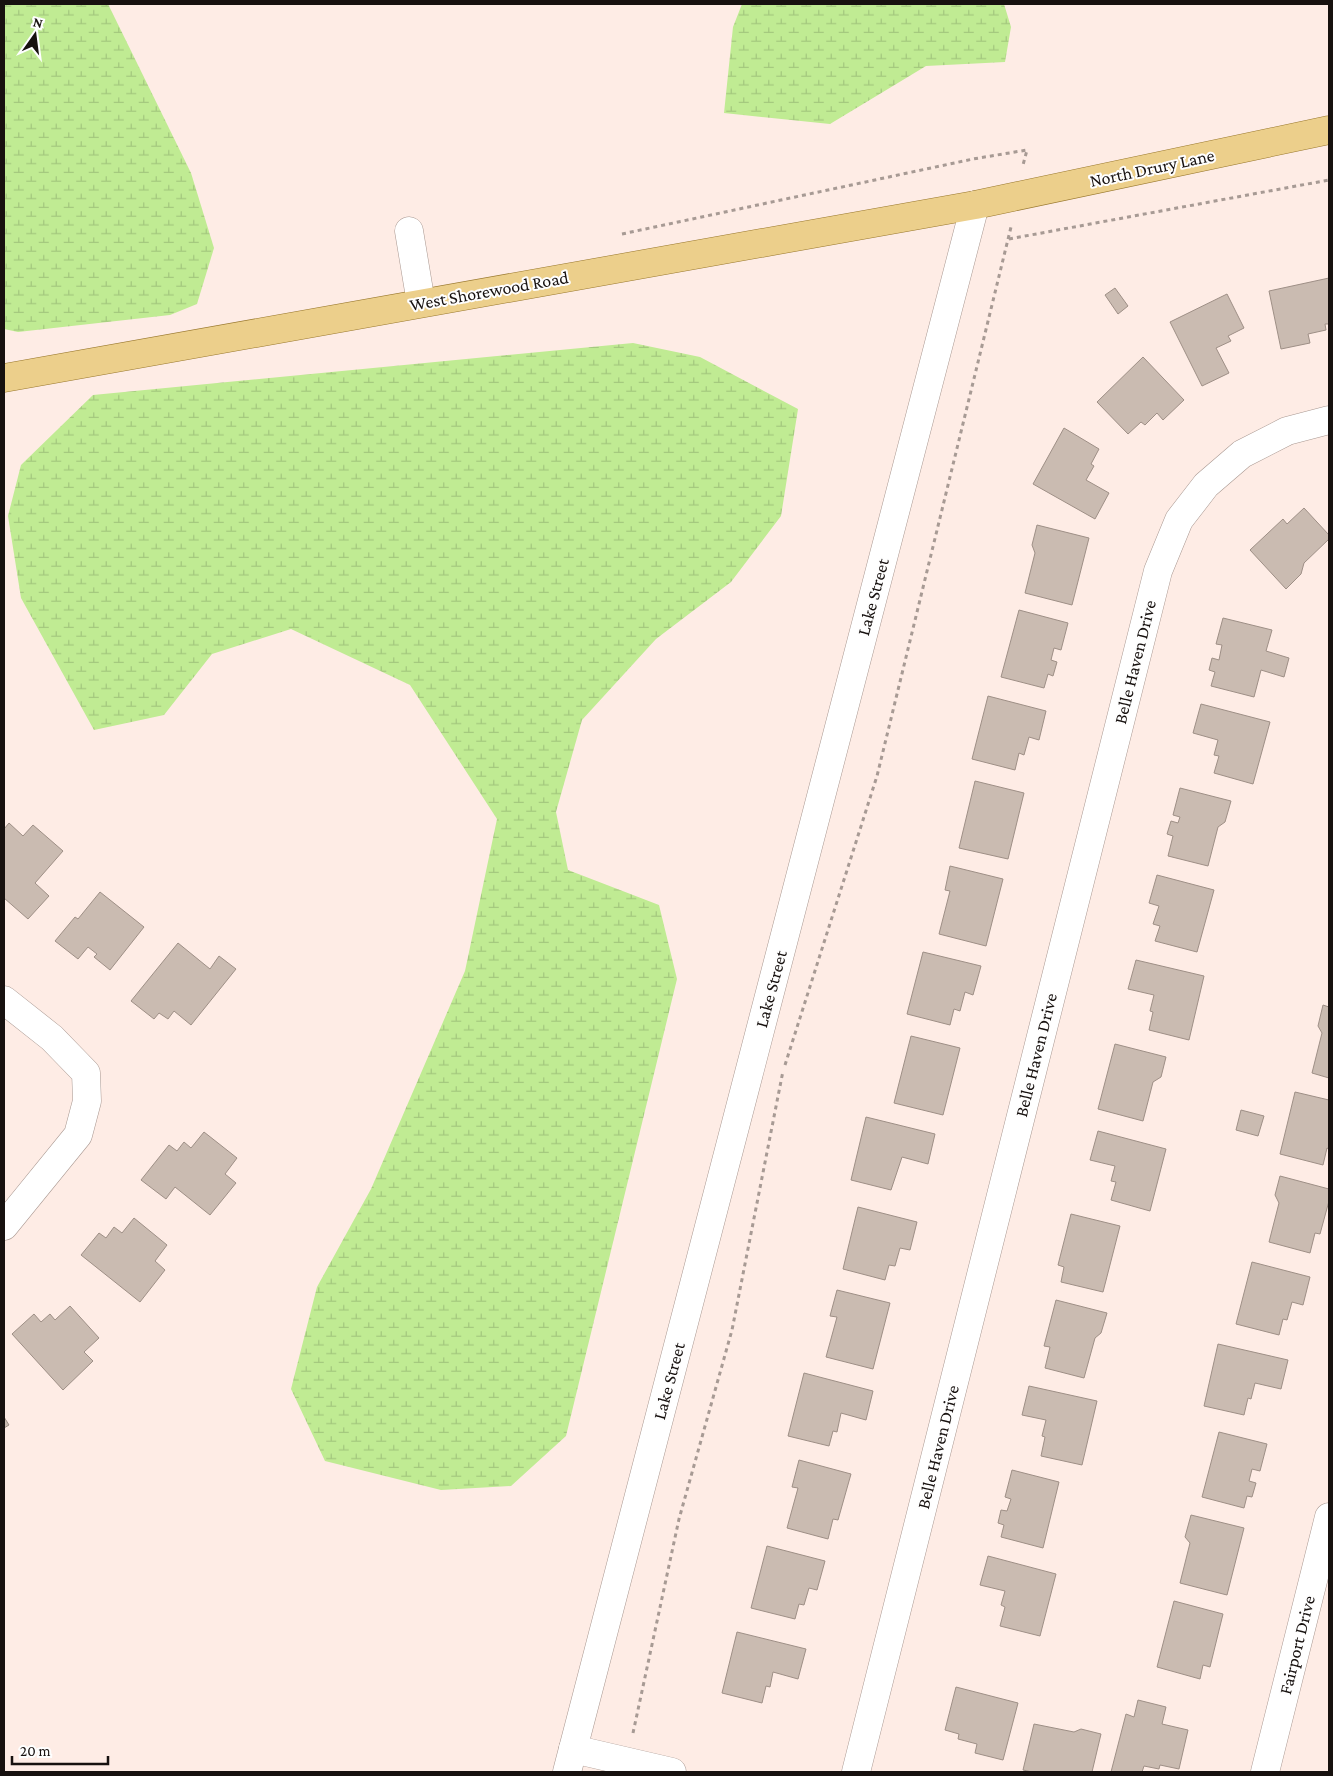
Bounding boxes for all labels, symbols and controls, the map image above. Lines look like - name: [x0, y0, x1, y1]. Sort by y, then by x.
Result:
- north arrow: [10, 10, 60, 60]
- text: N: [32, 13, 45, 31]
- street label: North Drury Lane: [1088, 145, 1216, 191]
- street label: West Shorewood Road: [408, 267, 571, 315]
- street label: Lake Street: [853, 555, 893, 638]
- street label: Belle Haven Drive: [1110, 598, 1160, 726]
- street label: Lake Street: [751, 947, 791, 1030]
- street label: Belle Haven Drive: [1011, 991, 1061, 1119]
- street label: Lake Street: [649, 1339, 689, 1422]
- street label: Belle Haven Drive: [913, 1383, 963, 1511]
- street label: Fairport Drive: [1275, 1593, 1319, 1697]
- scale bar: [12, 1734, 109, 1766]
- text: 20 m: [20, 1743, 51, 1759]

